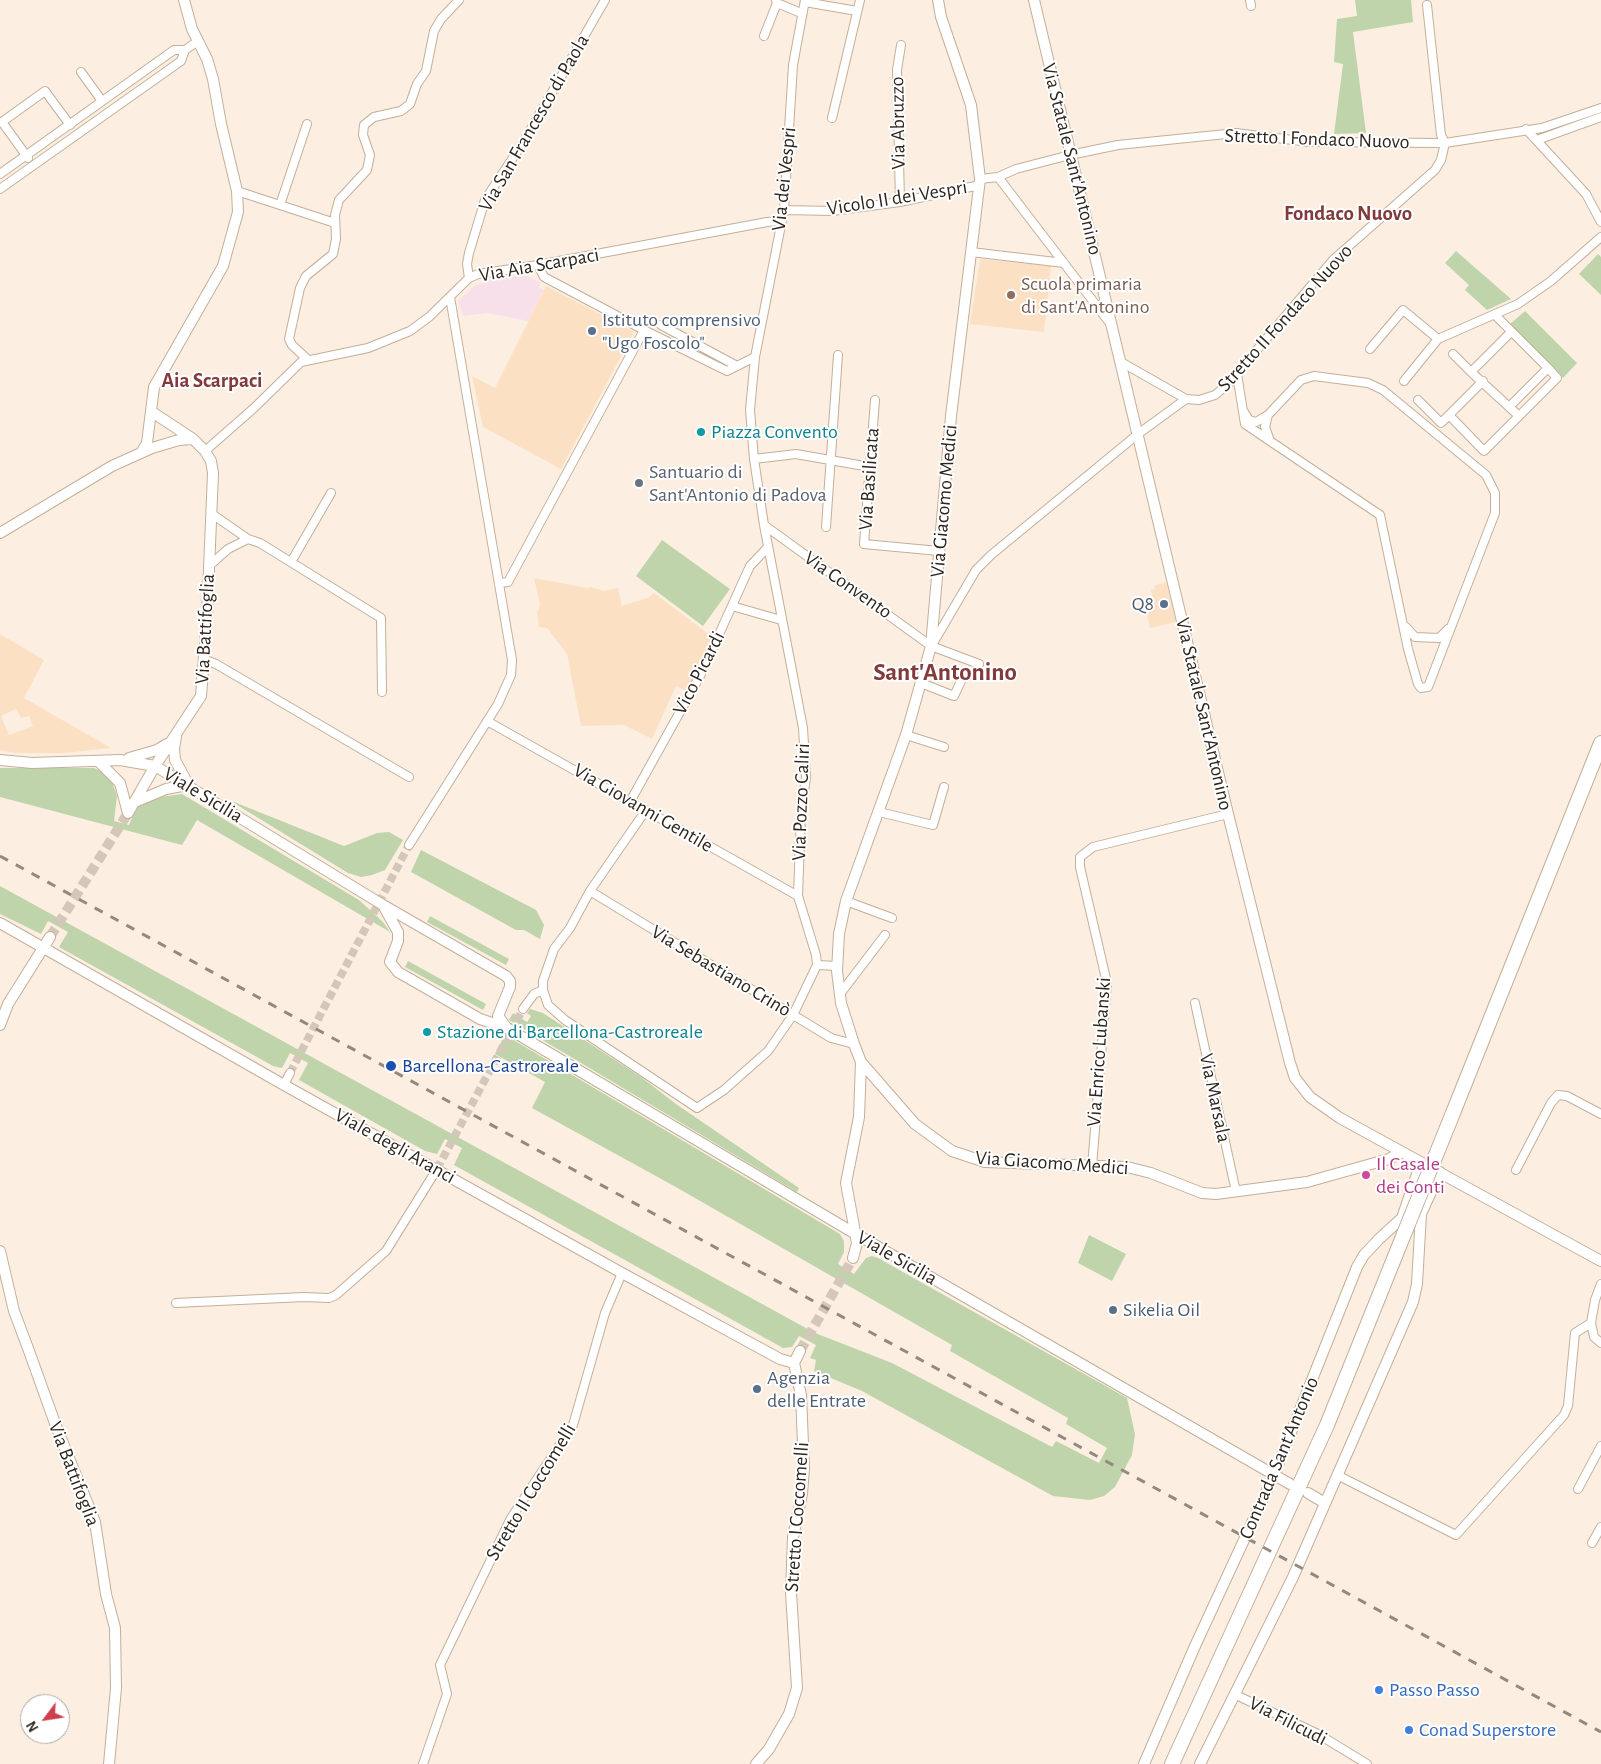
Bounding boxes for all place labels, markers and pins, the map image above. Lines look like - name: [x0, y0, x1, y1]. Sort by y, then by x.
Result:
- place label: Scuola primaria di Sant'Antonino: [1021, 272, 1149, 319]
- marker: Scuola primaria di Sant'Antonino: [1005, 289, 1017, 301]
- place label: Istituto comprensivo "Ugo Foscolo": [602, 308, 761, 355]
- marker: Istituto comprensivo "Ugo Foscolo": [586, 325, 598, 337]
- place label: Piazza Convento: [711, 420, 838, 444]
- marker: Piazza Convento: [695, 426, 707, 438]
- place label: Santuario di Sant'Antonio di Padova: [649, 460, 827, 507]
- marker: Santuario di Sant'Antonio di Padova: [633, 477, 645, 489]
- place label: Q8: [1132, 592, 1154, 616]
- marker: Q8: [1158, 598, 1170, 610]
- place label: Stazione di Barcellona-Castroreale: [437, 1020, 703, 1044]
- marker: Stazione di Barcellona-Castroreale: [421, 1026, 433, 1038]
- place label: Barcellona-Castroreale: [402, 1054, 579, 1078]
- marker: Barcellona-Castroreale: [384, 1059, 398, 1073]
- place label: Il Casale dei Conti: [1376, 1152, 1445, 1199]
- marker: Il Casale dei Conti: [1360, 1169, 1372, 1181]
- place label: Sikelia Oil: [1123, 1298, 1200, 1322]
- marker: Sikelia Oil: [1107, 1304, 1119, 1316]
- place label: Agenzia delle Entrate: [767, 1366, 866, 1413]
- marker: Agenzia delle Entrate: [751, 1383, 763, 1395]
- place label: Passo Passo: [1389, 1678, 1480, 1702]
- marker: Passo Passo: [1373, 1684, 1385, 1696]
- place label: Conad Superstore: [1419, 1718, 1556, 1742]
- marker: Conad Superstore: [1403, 1724, 1415, 1736]

